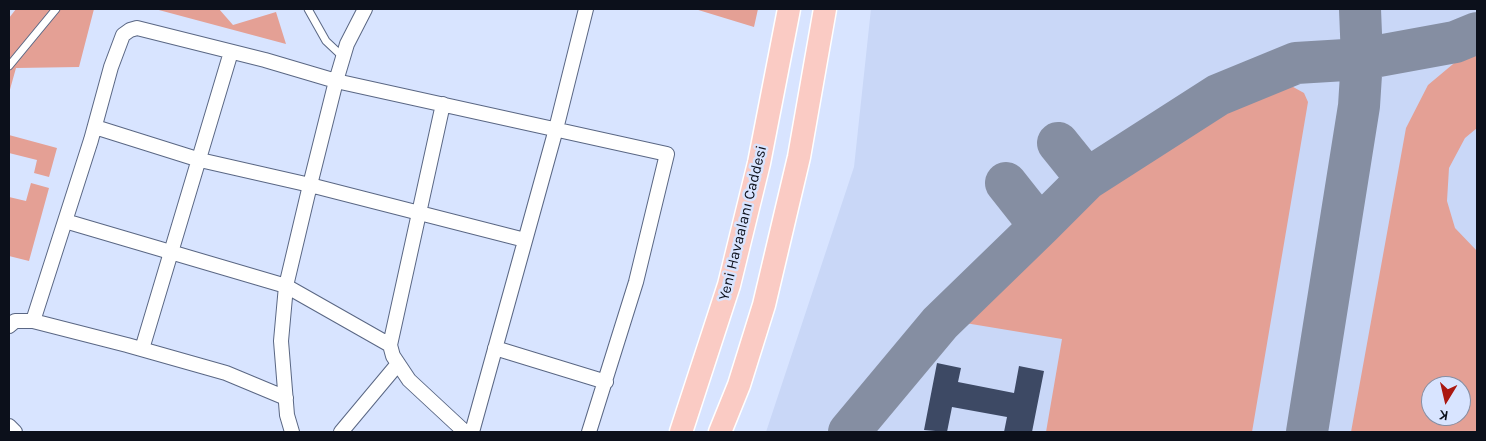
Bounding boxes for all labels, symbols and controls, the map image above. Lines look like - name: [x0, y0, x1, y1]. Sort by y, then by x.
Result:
- street label: Yeni Havaalanı Caddesi: [715, 144, 771, 302]
- north arrow: [1421, 376, 1471, 426]
- text: K: [1438, 406, 1450, 424]

